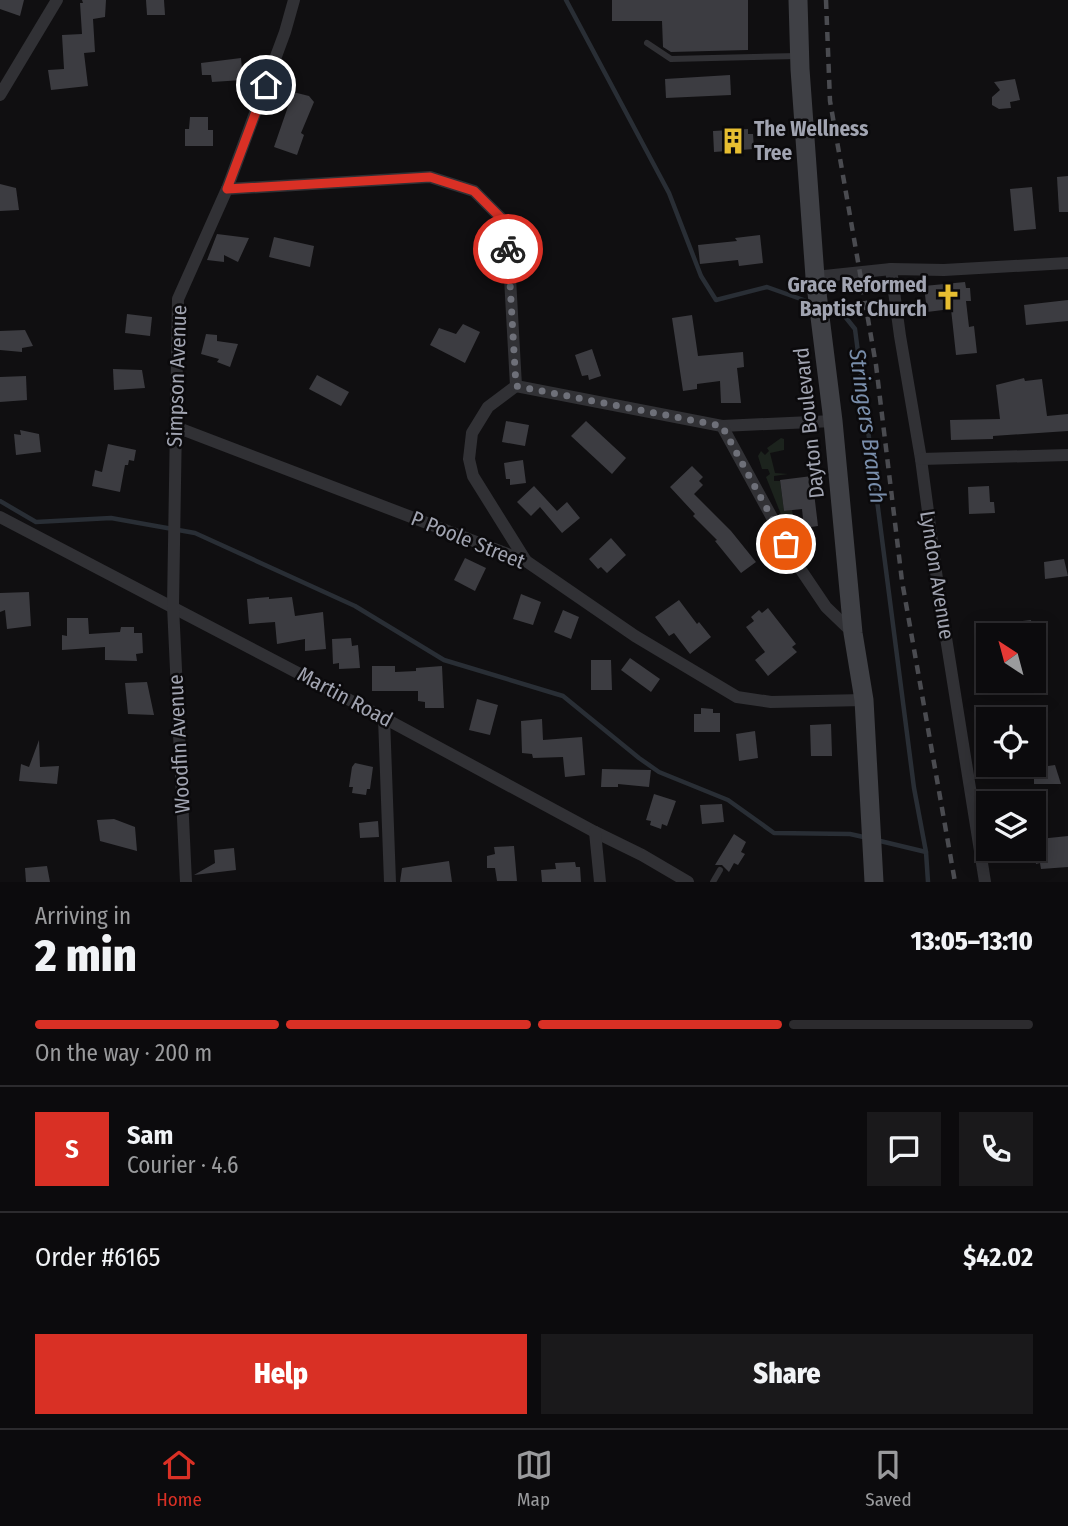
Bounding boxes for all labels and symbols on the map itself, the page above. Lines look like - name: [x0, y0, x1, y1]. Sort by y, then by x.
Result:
- pin: [236, 55, 296, 115]
- place label: The Wellness Tree: [754, 116, 868, 166]
- building icon: The Wellness Tree: [718, 126, 748, 156]
- courier: [473, 214, 543, 284]
- place label: Grace Reformed Baptist Church: [787, 272, 927, 322]
- church icon: Grace Reformed Baptist Church: [933, 282, 963, 312]
- street label: Simpson Avenue: [162, 305, 192, 447]
- street label: Dayton Boulevard: [788, 346, 830, 500]
- water label: Stringers Branch: [843, 346, 893, 505]
- street label: P Poole Street: [407, 505, 529, 575]
- street label: Lyndon Avenue: [914, 509, 960, 641]
- pin: [756, 514, 816, 574]
- north arrow: [976, 623, 1046, 693]
- street label: Martin Road: [293, 661, 397, 733]
- street label: Woodfin Avenue: [162, 674, 196, 814]

